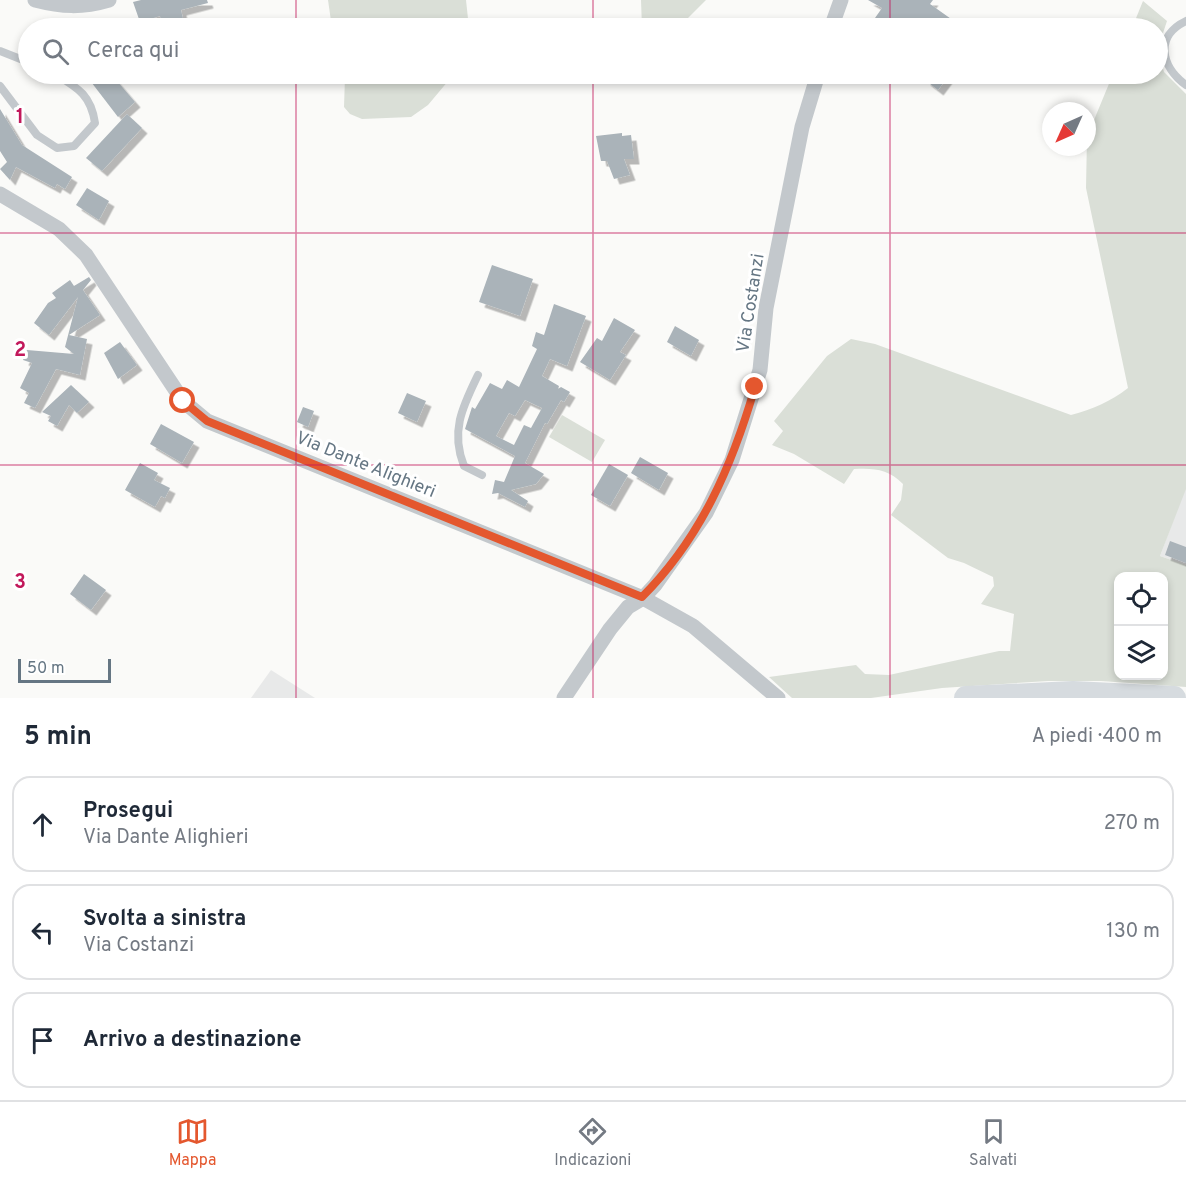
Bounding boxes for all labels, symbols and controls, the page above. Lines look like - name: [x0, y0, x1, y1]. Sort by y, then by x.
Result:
- search box: [18, 18, 1168, 84]
- icon: search: [39, 35, 72, 68]
- text: Cerca qui: [87, 38, 179, 65]
- north arrow: [1042, 102, 1096, 156]
- text: 1: [16, 105, 24, 131]
- street label: Via Costanzi: [732, 252, 771, 354]
- text: 2: [14, 338, 26, 364]
- route end: [741, 373, 767, 399]
- route start: [169, 387, 195, 413]
- street label: Via Dante Alighieri: [292, 427, 439, 504]
- text: 3: [14, 570, 26, 596]
- map controls: [1114, 572, 1168, 680]
- button: locate: [1114, 572, 1168, 626]
- button: layers: [1114, 626, 1168, 680]
- scale bar: [18, 656, 111, 684]
- text: 50 m: [27, 659, 65, 679]
- text: 5 min: [24, 721, 92, 754]
- text: A piedi · 400 m: [1032, 724, 1162, 750]
- text: Prosegui: [83, 798, 173, 825]
- icon: ahead: [26, 808, 59, 841]
- text: 270 m: [1104, 811, 1160, 837]
- text: Via Dante Alighieri: [83, 825, 249, 851]
- text: Svolta a sinistra: [83, 906, 246, 933]
- icon: left: [26, 916, 59, 949]
- text: 130 m: [1106, 919, 1160, 945]
- text: Via Costanzi: [83, 933, 194, 959]
- icon: arrive: [26, 1024, 59, 1057]
- text: Arrivo a destinazione: [83, 1027, 301, 1054]
- tab: Mappa: [169, 1115, 217, 1171]
- tab: Indicazioni: [554, 1115, 631, 1171]
- tab: Salvati: [969, 1115, 1017, 1171]

